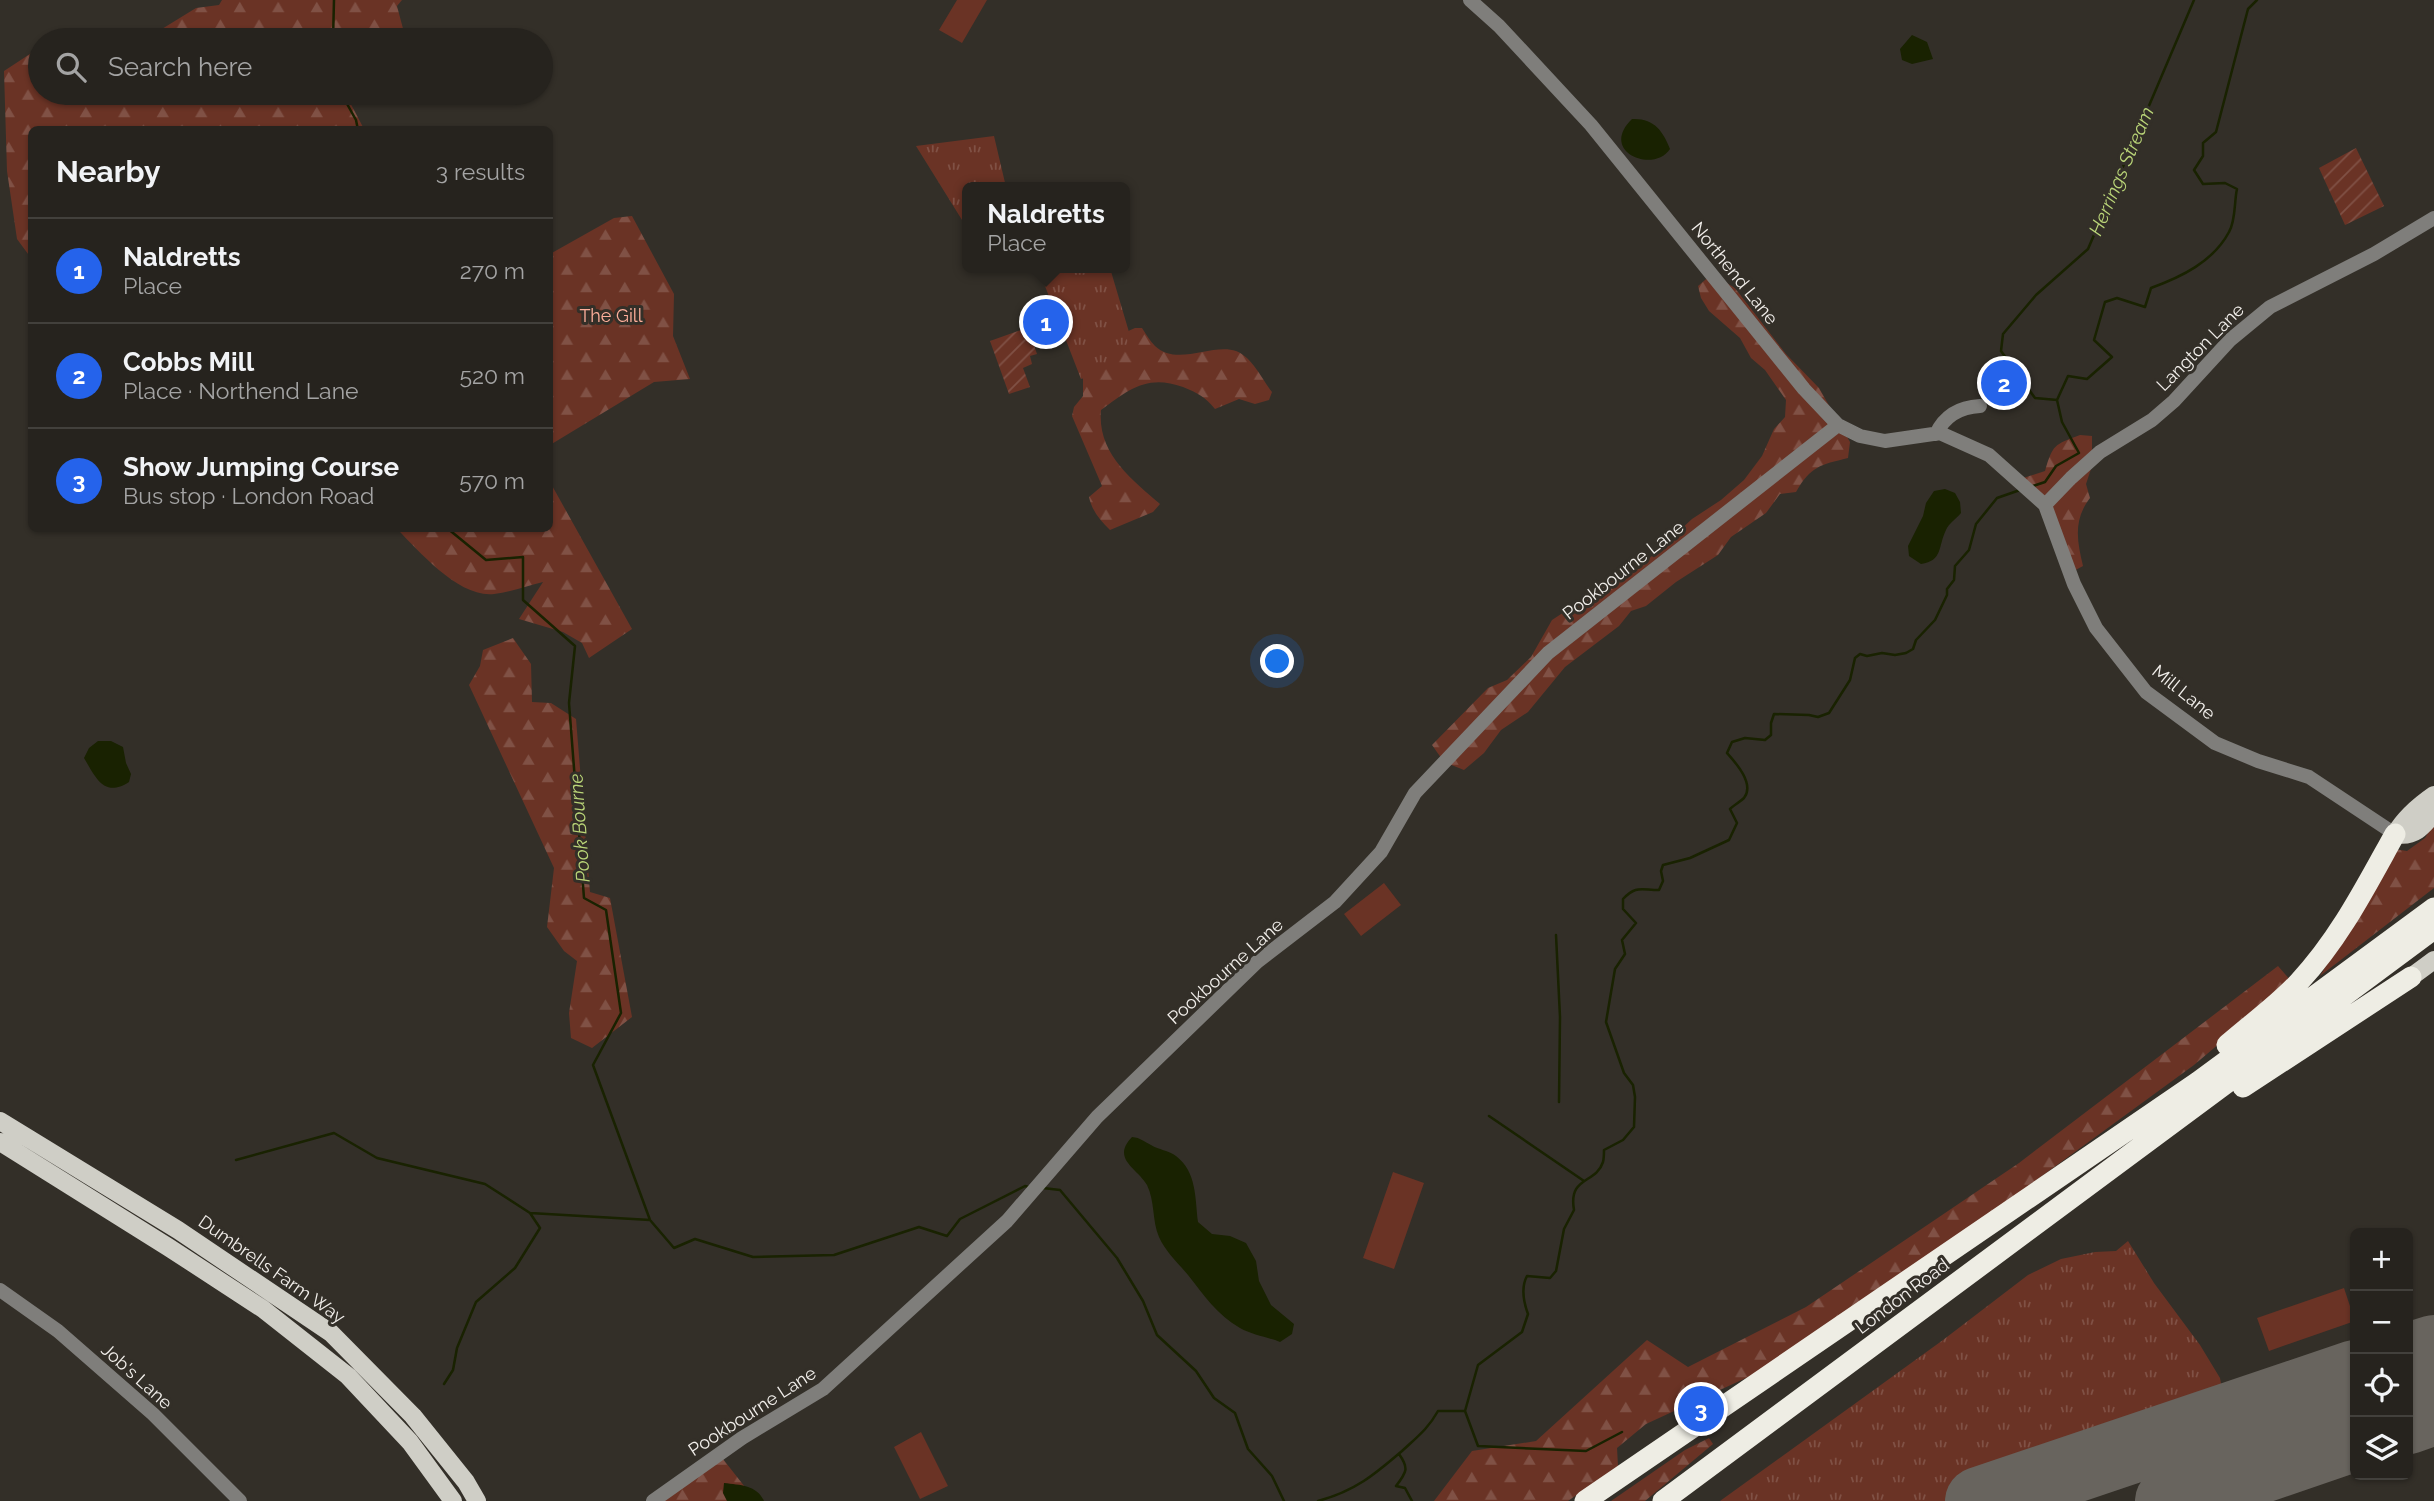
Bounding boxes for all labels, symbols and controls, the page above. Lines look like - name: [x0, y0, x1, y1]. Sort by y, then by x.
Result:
- search box: [28, 28, 553, 105]
- icon: search: [52, 48, 90, 86]
- text: Search here: [108, 52, 252, 82]
- water label: Herrings Stream: [2084, 103, 2158, 239]
- text: Nearby: [56, 154, 160, 189]
- text: 3 results: [436, 158, 525, 185]
- popup: [962, 182, 1130, 273]
- text: Naldretts: [987, 199, 1105, 229]
- street label: Northend Lane: [1687, 218, 1783, 329]
- text: Place: [987, 229, 1046, 256]
- text: Naldretts: [123, 242, 241, 272]
- text: 1: [73, 257, 85, 284]
- text: 270 m: [460, 257, 525, 284]
- text: Place: [123, 272, 182, 299]
- pin: 1: [1023, 296, 1069, 348]
- street label: Langton Lane: [2152, 299, 2248, 395]
- park label: The Gill: [579, 305, 643, 326]
- text: Cobbs Mill: [123, 347, 254, 377]
- pin: 2: [1981, 357, 2027, 409]
- text: 2: [73, 362, 85, 389]
- text: 520 m: [459, 362, 525, 389]
- text: Place · Northend Lane: [123, 377, 359, 404]
- text: Show Jumping Course: [123, 452, 399, 482]
- text: 3: [73, 467, 85, 494]
- text: 570 m: [459, 467, 525, 494]
- text: Bus stop · London Road: [123, 482, 374, 509]
- street label: Pookbourne Lane: [1558, 516, 1688, 624]
- your location: [1260, 644, 1294, 678]
- street label: Mill Lane: [2148, 660, 2220, 724]
- water label: Pook Bourne: [564, 773, 594, 883]
- street label: Pookbourne Lane: [1163, 913, 1287, 1028]
- street label: Dumbrells Farm Way: [195, 1210, 350, 1328]
- map controls: [2350, 1228, 2413, 1480]
- button: +: [2350, 1228, 2413, 1291]
- street label: London Road: [1851, 1254, 1953, 1338]
- button: −: [2350, 1291, 2413, 1354]
- street label: Job's Lane: [97, 1339, 177, 1414]
- button: locate: [2350, 1354, 2413, 1417]
- street label: Pookbourne Lane: [684, 1362, 820, 1460]
- pin: 3: [1678, 1383, 1724, 1435]
- button: layers: [2350, 1417, 2413, 1480]

